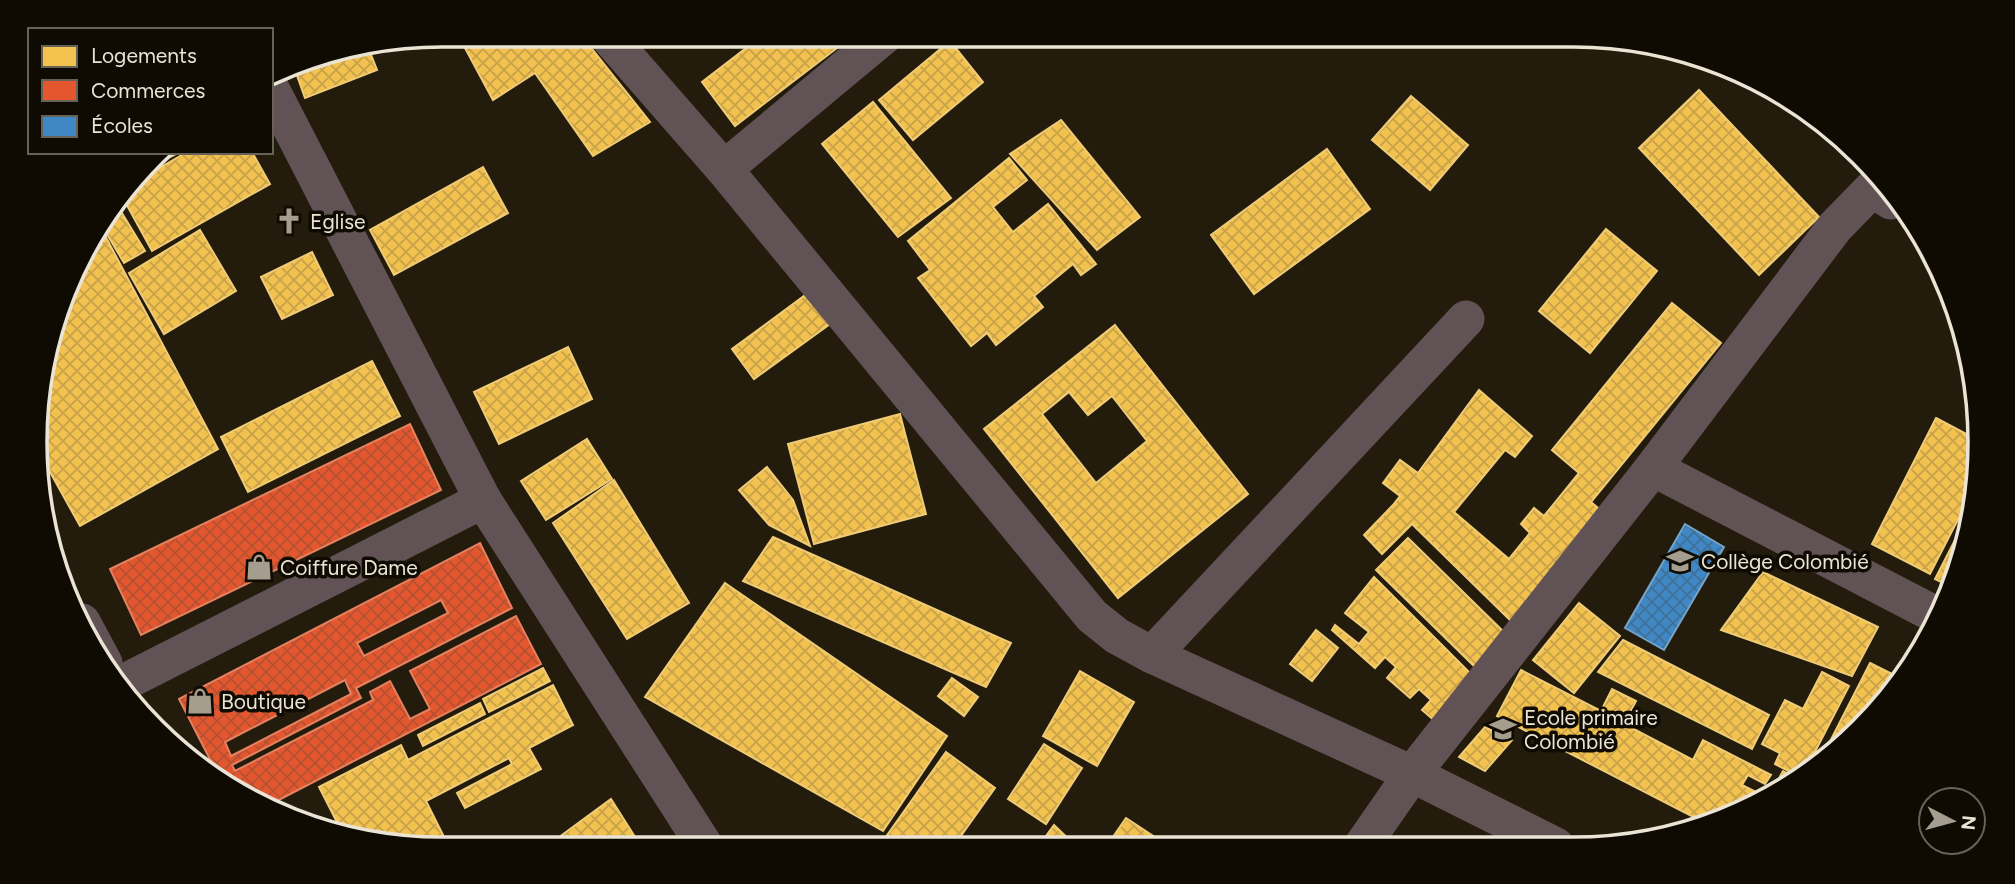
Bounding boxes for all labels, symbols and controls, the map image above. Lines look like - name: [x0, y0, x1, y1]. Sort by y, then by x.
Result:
- legend: [28, 28, 273, 154]
- text: Logements: [91, 43, 197, 68]
- text: Commerces: [91, 78, 205, 103]
- text: Écoles: [91, 113, 153, 138]
- church icon: Eglise: [274, 206, 304, 236]
- place label: Eglise: [310, 209, 366, 234]
- school or university icon: Collège Colombié: [1665, 546, 1695, 576]
- place label: Collège Colombié: [1701, 549, 1869, 574]
- shop icon: Coiffure Dame: [244, 552, 274, 582]
- place label: Coiffure Dame: [280, 555, 418, 580]
- shop icon: Boutique: [185, 686, 215, 716]
- place label: Boutique: [221, 689, 306, 714]
- place label: Ecole primaire Colombié: [1524, 705, 1658, 754]
- school or university icon: Ecole primaire Colombié: [1488, 714, 1518, 744]
- north arrow: [1917, 786, 1987, 856]
- text: N: [1956, 814, 1981, 831]

